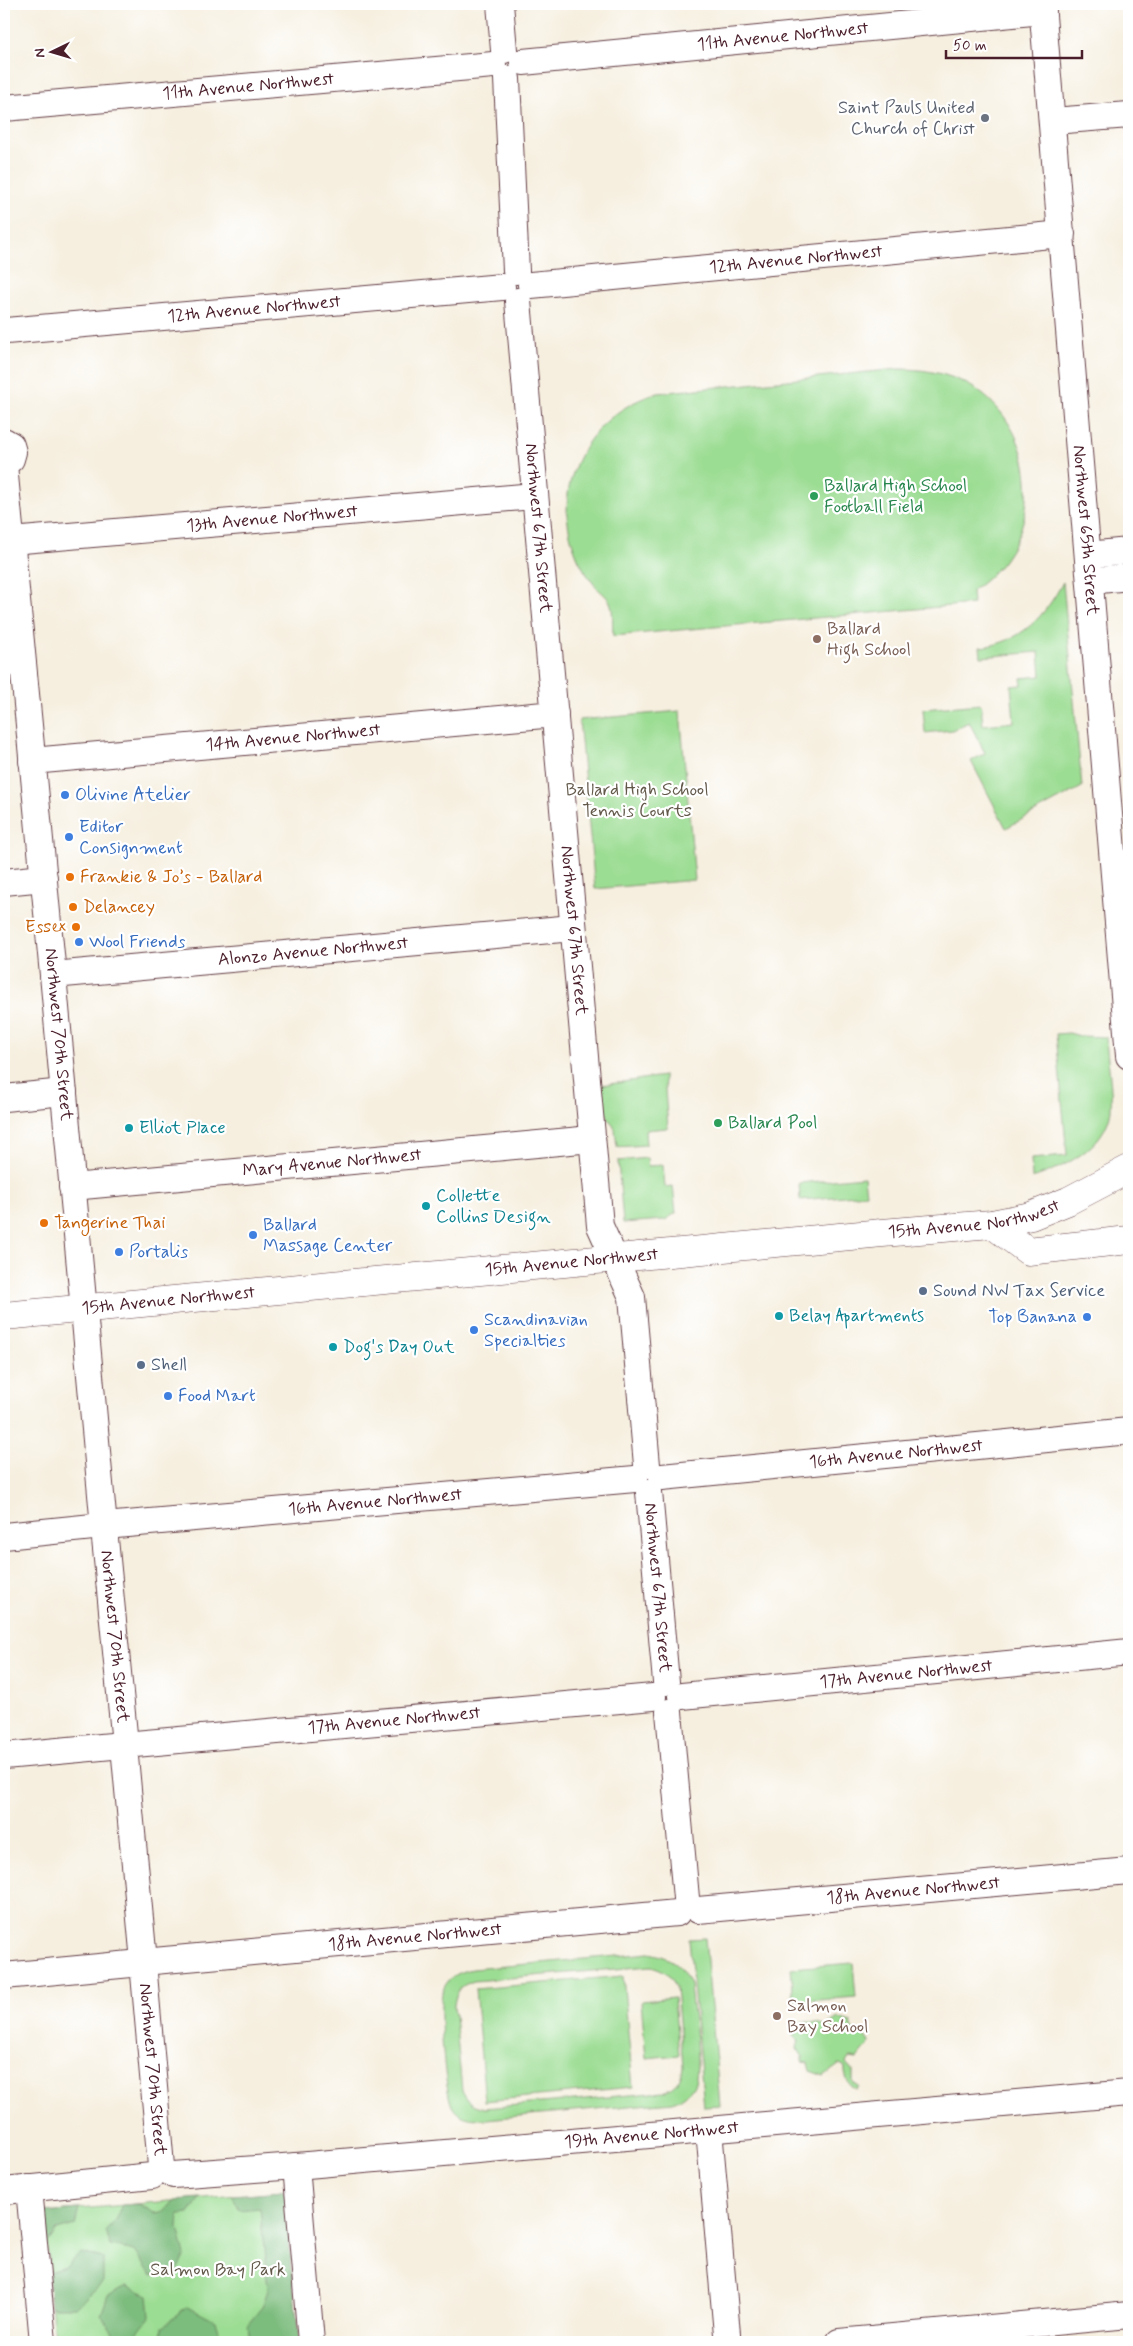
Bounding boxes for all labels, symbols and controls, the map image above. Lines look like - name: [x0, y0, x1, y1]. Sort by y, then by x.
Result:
- street label: 11th Avenue Northwest: [696, 16, 870, 57]
- north arrow: [28, 28, 78, 78]
- scale bar: [946, 28, 1082, 60]
- text: 50 m: [953, 36, 987, 56]
- text: N: [31, 48, 49, 58]
- street label: 11th Avenue Northwest: [161, 67, 336, 106]
- place label: Saint Pauls United Church of Christ: [838, 96, 976, 141]
- marker: Saint Pauls United Church of Christ: [979, 112, 991, 124]
- street label: 12th Avenue Northwest: [708, 239, 884, 280]
- street label: 12th Avenue Northwest: [166, 289, 342, 329]
- street label: Northwest 67th Street: [519, 442, 558, 614]
- street label: Northwest 65th Street: [1067, 444, 1105, 617]
- place label: Ballard High School Football Field: [824, 474, 967, 519]
- marker: Ballard High School Football Field: [808, 490, 820, 502]
- street label: 13th Avenue Northwest: [185, 499, 359, 538]
- place label: Ballard High School: [827, 617, 911, 664]
- marker: Ballard High School: [811, 633, 823, 645]
- street label: 14th Avenue Northwest: [204, 718, 382, 757]
- park label: Ballard High School Tennis Courts: [565, 778, 709, 823]
- place label: Olivine Atelier: [75, 783, 191, 807]
- marker: Olivine Atelier: [59, 789, 71, 801]
- place label: Editor Consignment: [79, 815, 183, 860]
- marker: Editor Consignment: [63, 831, 75, 843]
- street label: Northwest 67th Street: [554, 845, 593, 1017]
- place label: Frankie & Jo’s - Ballard: [80, 865, 262, 889]
- marker: Frankie & Jo’s - Ballard: [64, 871, 76, 883]
- place label: Delancey: [83, 895, 155, 919]
- marker: Delancey: [67, 901, 79, 913]
- place label: Essex: [25, 915, 66, 939]
- marker: Essex: [70, 921, 82, 933]
- place label: Wool Friends: [89, 930, 186, 954]
- street label: Alonzo Avenue Northwest: [217, 931, 410, 972]
- marker: Wool Friends: [73, 936, 85, 948]
- street label: Northwest 70th Street: [38, 947, 78, 1122]
- place label: Ballard Pool: [728, 1111, 817, 1135]
- place label: Elliot Place: [139, 1116, 226, 1140]
- marker: Ballard Pool: [712, 1117, 724, 1129]
- marker: Elliot Place: [123, 1122, 135, 1134]
- street label: Mary Avenue Northwest: [241, 1143, 423, 1183]
- place label: Collette Collins Design: [436, 1184, 551, 1231]
- street label: 15th Avenue Northwest: [887, 1193, 1064, 1244]
- marker: Collette Collins Design: [420, 1200, 432, 1212]
- place label: Tangerine Thai: [54, 1211, 166, 1236]
- place label: Ballard Massage Center: [263, 1213, 393, 1258]
- marker: Tangerine Thai: [38, 1217, 50, 1229]
- marker: Ballard Massage Center: [247, 1229, 259, 1241]
- place label: Portalis: [129, 1240, 188, 1264]
- street label: 15th Avenue Northwest: [484, 1242, 660, 1283]
- marker: Portalis: [113, 1246, 125, 1258]
- place label: Sound NW Tax Service: [933, 1279, 1105, 1303]
- street label: 15th Avenue Northwest: [80, 1280, 257, 1321]
- marker: Sound NW Tax Service: [917, 1285, 929, 1297]
- place label: Belay Apartments: [789, 1304, 924, 1329]
- place label: Top Banana: [988, 1305, 1077, 1329]
- place label: Scandinavian Specialties: [484, 1308, 588, 1353]
- marker: Belay Apartments: [773, 1310, 785, 1322]
- marker: Top Banana: [1081, 1311, 1093, 1323]
- marker: Scandinavian Specialties: [468, 1324, 480, 1336]
- place label: Dog's Day Out: [343, 1335, 455, 1361]
- marker: Dog's Day Out: [327, 1341, 339, 1353]
- place label: Shell: [151, 1353, 187, 1377]
- marker: Shell: [135, 1359, 147, 1371]
- place label: Food Mart: [178, 1384, 256, 1408]
- marker: Food Mart: [162, 1390, 174, 1402]
- street label: 16th Avenue Northwest: [808, 1433, 984, 1474]
- street label: 16th Avenue Northwest: [287, 1482, 464, 1522]
- street label: Northwest 67th Street: [638, 1502, 677, 1674]
- street label: Northwest 70th Street: [94, 1549, 135, 1724]
- street label: 17th Avenue Northwest: [818, 1653, 994, 1694]
- street label: 17th Avenue Northwest: [306, 1701, 482, 1740]
- street label: 18th Avenue Northwest: [825, 1871, 1002, 1910]
- street label: 18th Avenue Northwest: [327, 1917, 503, 1957]
- street label: Northwest 70th Street: [133, 1982, 172, 2157]
- place label: Salmon Bay School: [787, 1994, 868, 2039]
- marker: Salmon Bay School: [771, 2010, 783, 2022]
- street label: 19th Avenue Northwest: [563, 2115, 740, 2154]
- park label: Salmon Bay Park: [150, 2258, 286, 2282]

